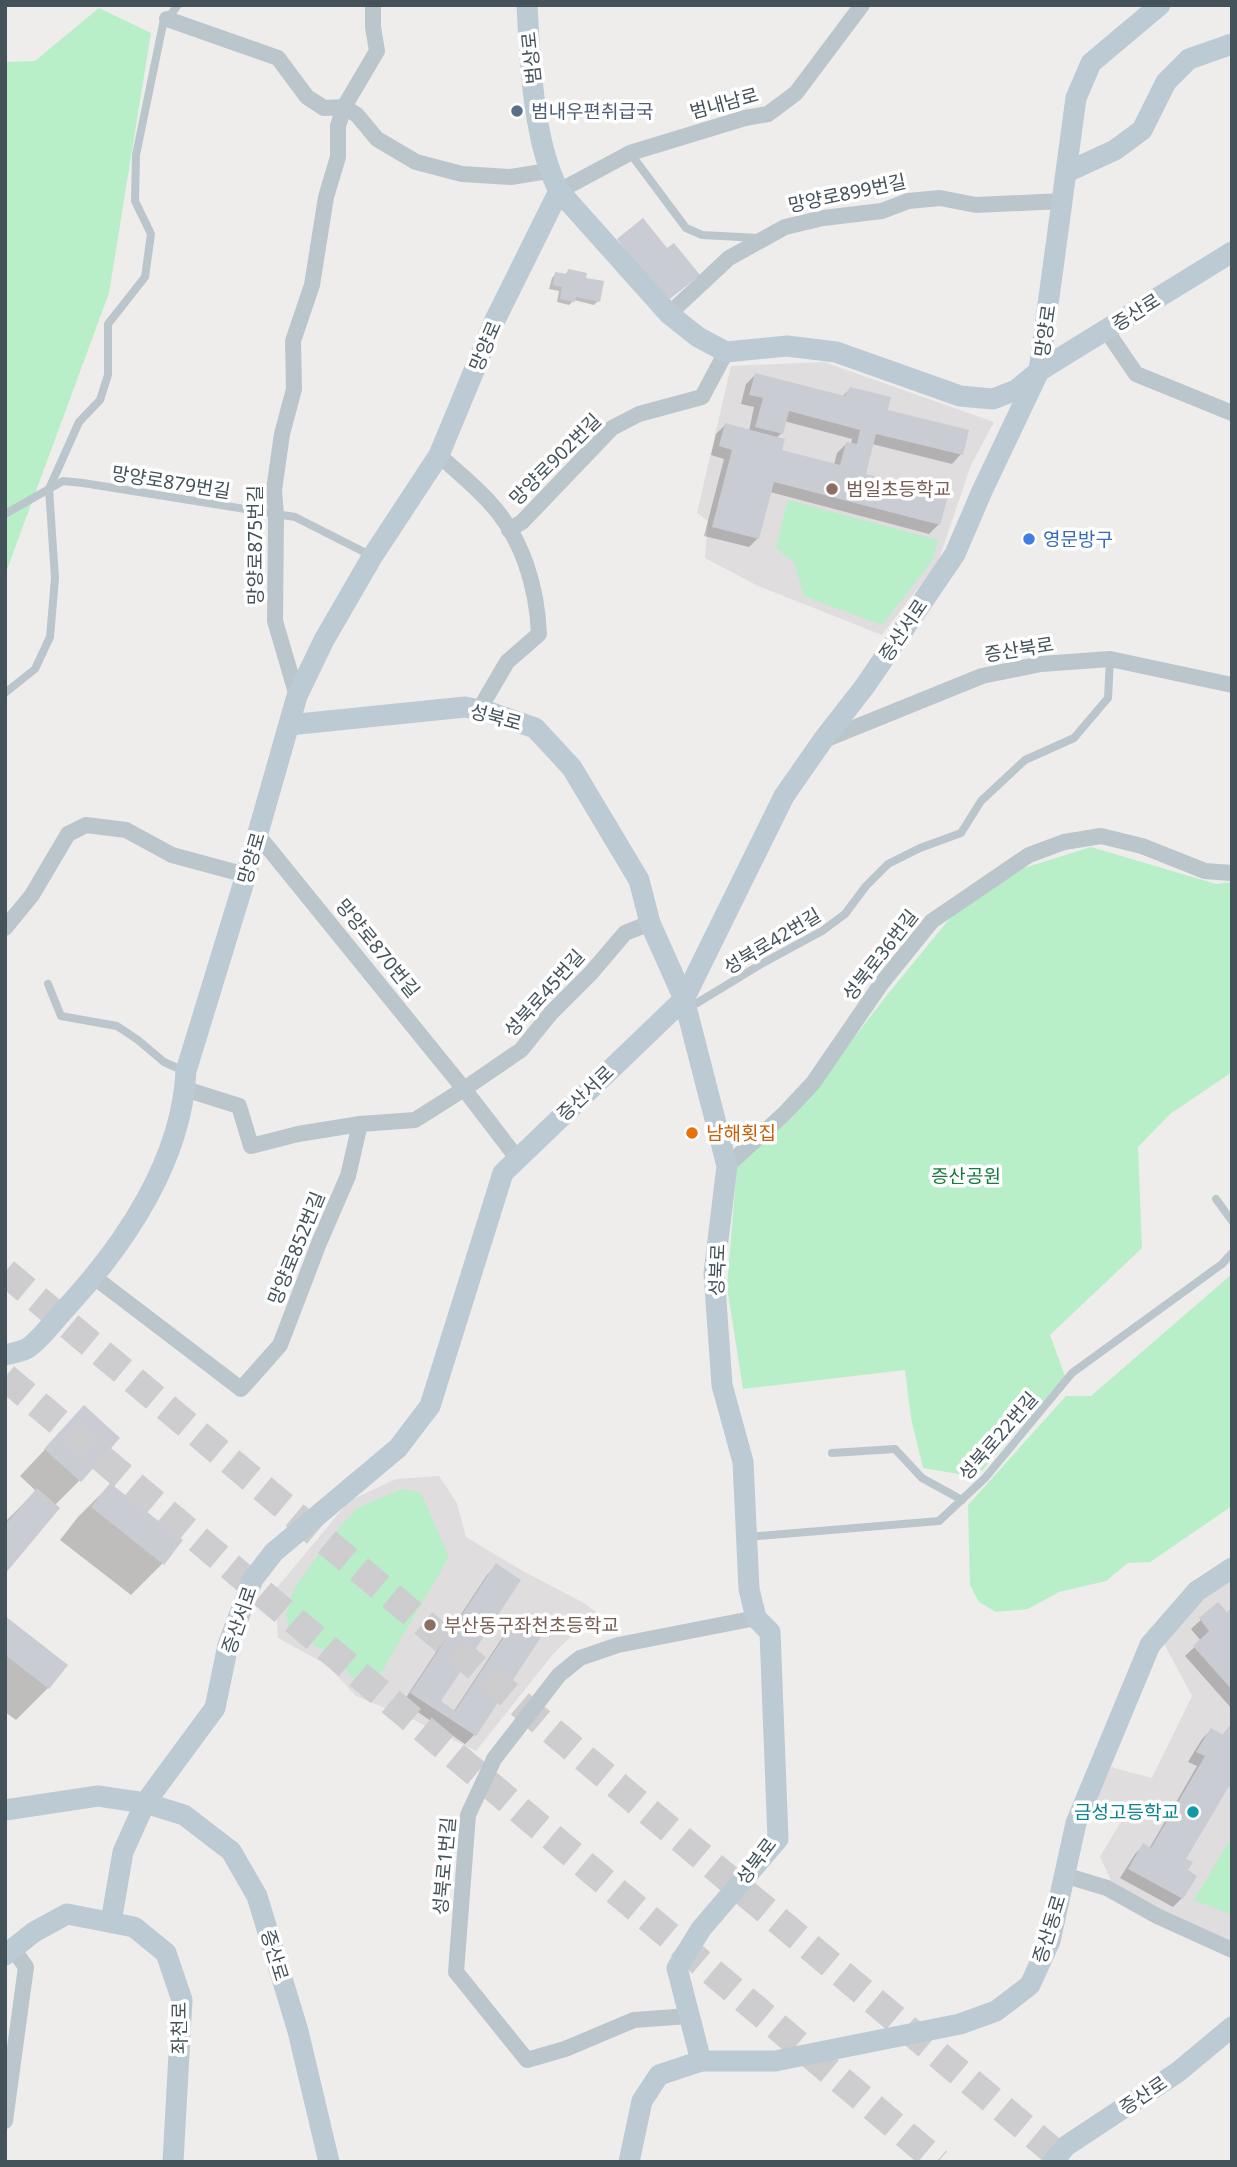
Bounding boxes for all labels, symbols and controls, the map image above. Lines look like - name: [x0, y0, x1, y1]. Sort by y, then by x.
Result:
- street label: 범상로: [515, 31, 547, 85]
- street label: 범내남로: [687, 81, 761, 125]
- place label: 범내우편취급국: [531, 98, 653, 124]
- marker: 범내우편취급국: [509, 103, 525, 119]
- street label: 망양로899번길: [786, 168, 908, 218]
- street label: 증산로: [1107, 287, 1165, 337]
- street label: 망양로: [1028, 303, 1062, 359]
- street label: 망양로: [463, 317, 507, 375]
- street label: 망양로902번길: [503, 407, 607, 511]
- street label: 망양로879번길: [110, 460, 232, 504]
- place label: 범일초등학교: [846, 476, 951, 502]
- marker: 범일초등학교: [824, 481, 840, 497]
- street label: 망양로875번길: [242, 485, 268, 605]
- place label: 영문방구: [1043, 526, 1113, 552]
- marker: 영문방구: [1021, 531, 1037, 547]
- street label: 증산서로: [873, 594, 933, 666]
- street label: 증산북로: [982, 631, 1056, 667]
- street label: 성북로: [467, 698, 525, 736]
- street label: 망양로: [231, 829, 271, 887]
- street label: 망양로870번길: [330, 893, 426, 1003]
- street label: 성북로42번길: [719, 902, 825, 980]
- street label: 성북로36번길: [836, 904, 924, 1006]
- street label: 성북로45번길: [498, 944, 590, 1042]
- street label: 증산서로: [551, 1059, 619, 1127]
- place label: 남해횟집: [706, 1120, 776, 1146]
- marker: 남해횟집: [684, 1125, 700, 1141]
- park label: 증산공원: [931, 1163, 1001, 1189]
- street label: 망양로852번길: [261, 1187, 331, 1309]
- street label: 성북로: [703, 1243, 731, 1297]
- street label: 성북로22번길: [952, 1386, 1044, 1486]
- street label: 증산서로: [215, 1583, 263, 1657]
- place label: 부산동구좌천초등학교: [444, 1612, 619, 1638]
- marker: 부산동구좌천초등학교: [422, 1617, 438, 1633]
- place label: 금성고등학교: [1074, 1799, 1179, 1825]
- marker: 금성고등학교: [1185, 1804, 1201, 1820]
- street label: 성북로1번길: [427, 1816, 461, 1916]
- street label: 성북로: [730, 1832, 782, 1890]
- street label: 증산동로: [1026, 1892, 1072, 1966]
- street label: 증산로: [255, 1926, 295, 1984]
- street label: 좌천로: [166, 2002, 192, 2054]
- street label: 증산로: [1114, 2070, 1172, 2120]

